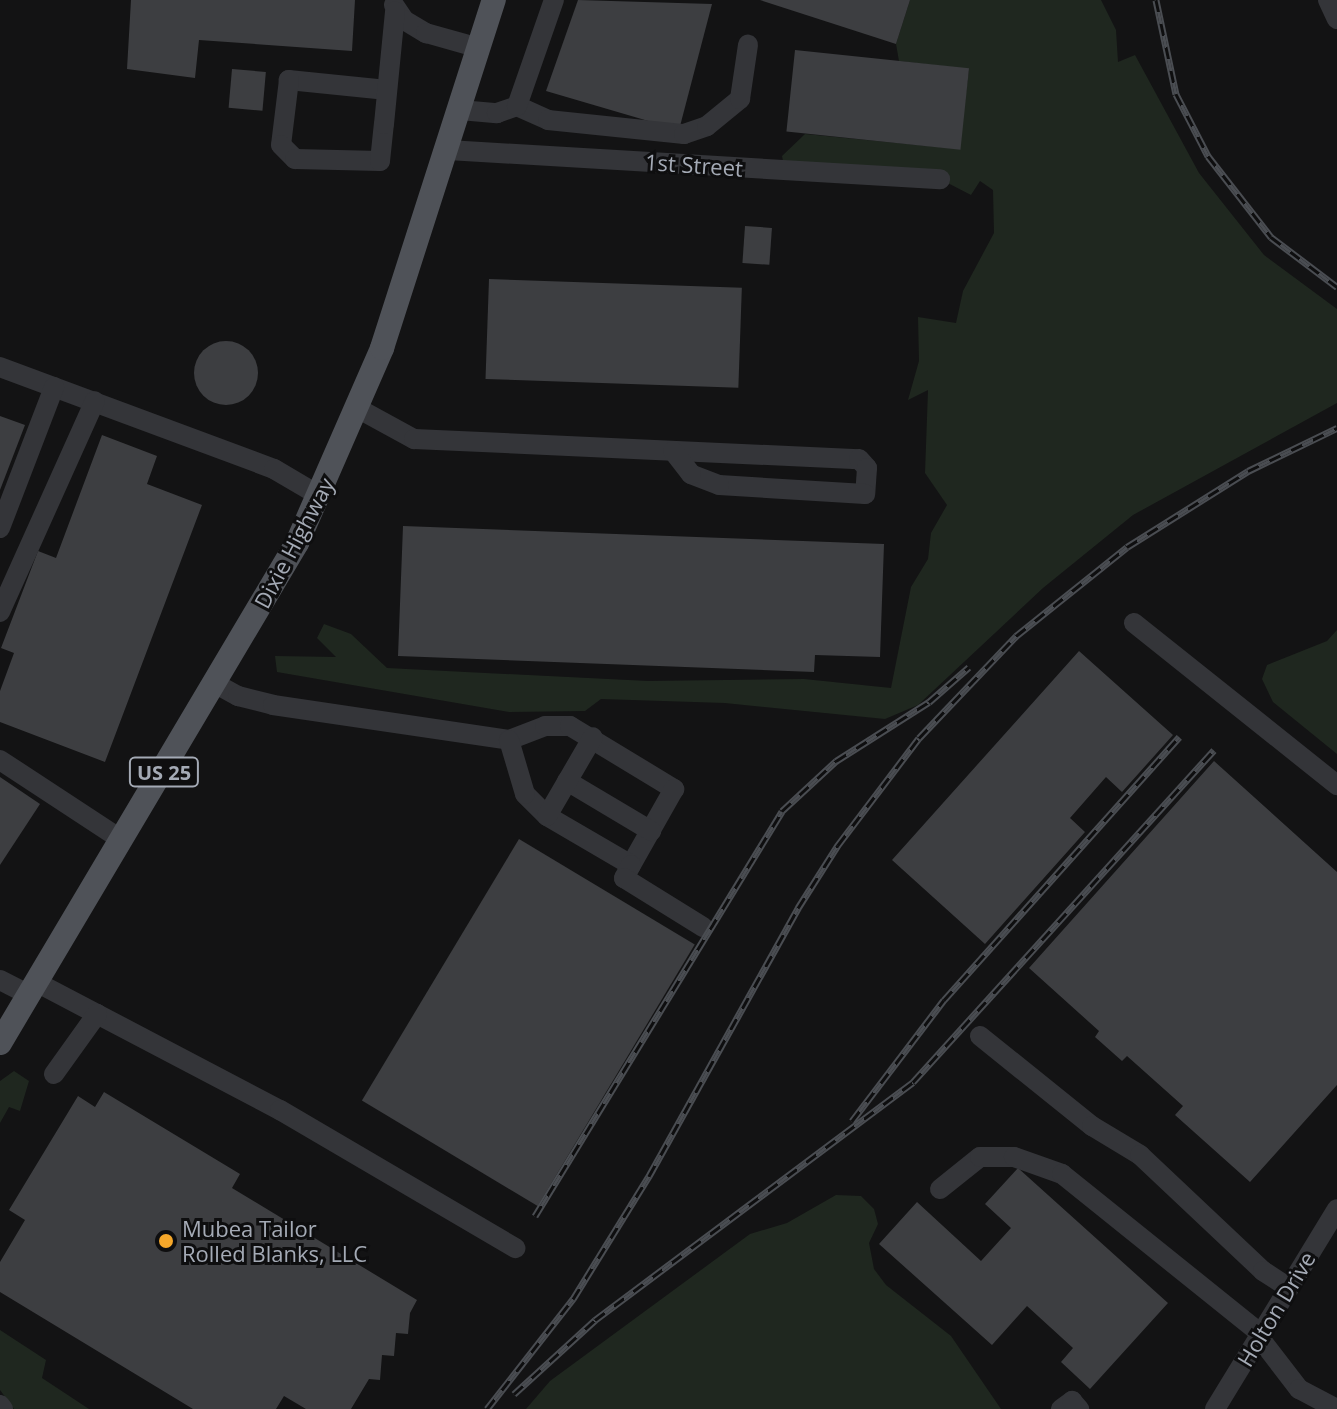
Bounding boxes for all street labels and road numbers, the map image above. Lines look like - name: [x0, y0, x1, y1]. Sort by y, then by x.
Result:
- street label: 1st Street: [644, 148, 744, 182]
- street label: Dixie Highway: [249, 473, 339, 613]
- road number: US 25: [128, 756, 200, 788]
- street label: Holton Drive: [1231, 1247, 1321, 1371]

